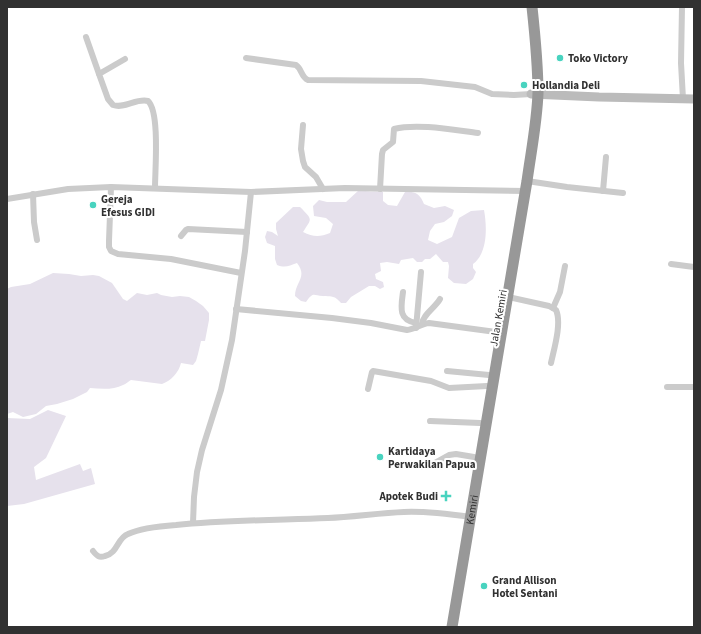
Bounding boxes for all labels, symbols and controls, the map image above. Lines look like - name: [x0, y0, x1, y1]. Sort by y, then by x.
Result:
- place label: Toko Victory: [568, 51, 628, 66]
- marker: Toko Victory: [555, 53, 565, 63]
- place label: Hollandia Deli: [532, 78, 600, 93]
- marker: Hollandia Deli: [519, 80, 529, 90]
- place label: Gereja Efesus GIDI: [101, 192, 155, 220]
- marker: Gereja Efesus GIDI: [88, 200, 98, 210]
- street label: Jalan Kemiri: [486, 288, 511, 348]
- place label: Kartidaya Perwakilan Papua: [388, 444, 476, 472]
- marker: Kartidaya Perwakilan Papua: [375, 452, 385, 462]
- place label: Apotek Budi: [378, 489, 438, 504]
- marker: Apotek Budi: [441, 491, 451, 501]
- street label: Kemiri: [462, 494, 482, 526]
- place label: Grand Allison Hotel Sentani: [492, 573, 558, 601]
- marker: Grand Allison Hotel Sentani: [479, 581, 489, 591]

